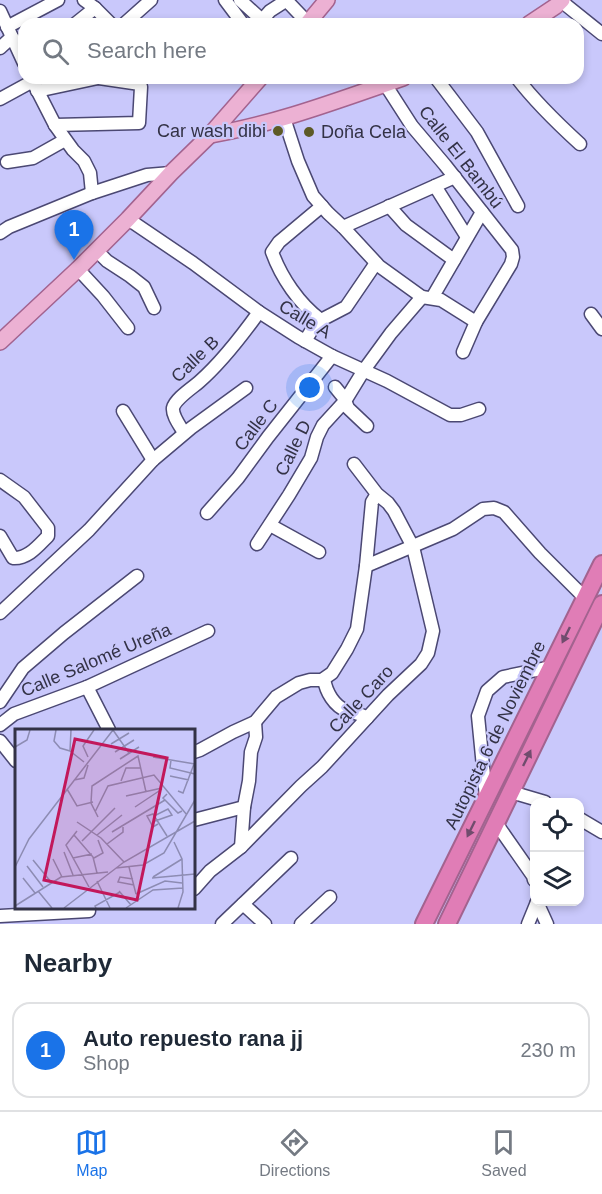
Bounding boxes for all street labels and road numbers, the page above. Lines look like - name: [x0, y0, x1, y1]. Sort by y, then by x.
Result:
- street label: Calle El Bambú: [415, 102, 507, 212]
- street label: Calle A: [275, 296, 335, 342]
- street label: Calle B: [167, 332, 223, 386]
- street label: Calle C: [230, 395, 282, 455]
- street label: Calle D: [271, 417, 315, 479]
- street label: Calle Salomé Ureña: [18, 619, 175, 701]
- street label: Autopista 6 de Noviembre: [441, 638, 549, 832]
- street label: Calle Caro: [325, 661, 397, 737]

